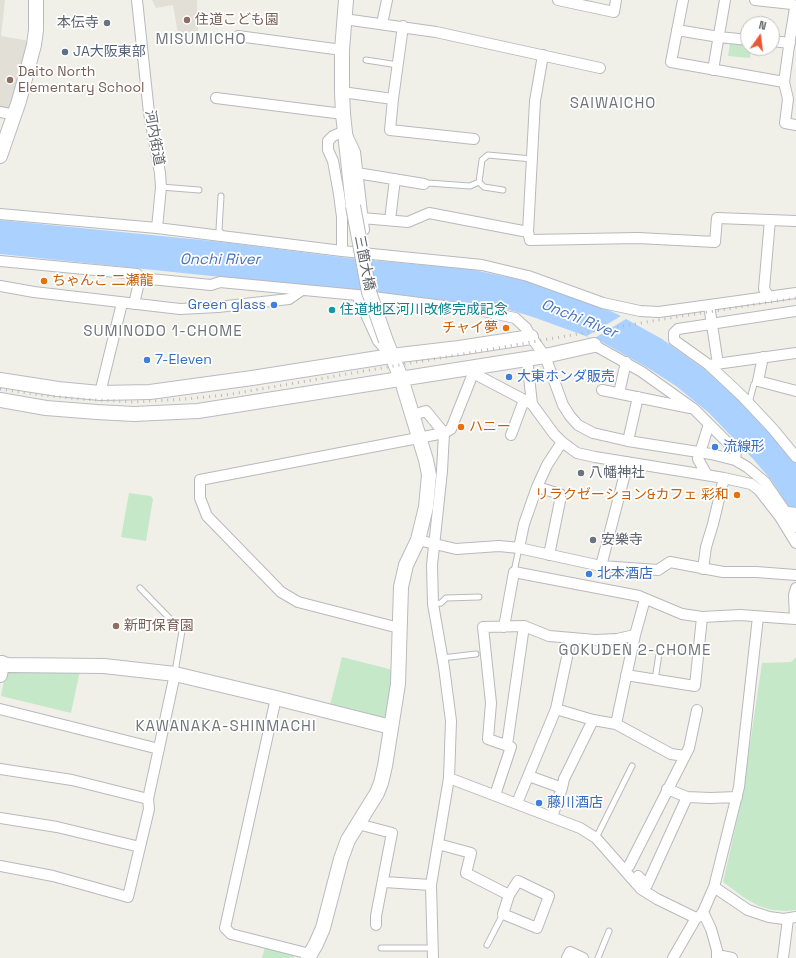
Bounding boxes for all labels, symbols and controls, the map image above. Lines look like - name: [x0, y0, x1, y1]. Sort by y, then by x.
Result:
- place label: 住道こども園: [195, 12, 279, 28]
- place label: 本伝寺: [57, 15, 99, 31]
- marker: 住道こども園: [182, 15, 192, 25]
- north arrow: [740, 16, 780, 56]
- marker: 本伝寺: [102, 18, 112, 28]
- text: N: [757, 18, 768, 33]
- district label: MISUMICHO: [156, 31, 246, 49]
- place label: JA大阪東部: [73, 44, 146, 60]
- marker: JA大阪東部: [60, 47, 70, 57]
- place label: Daito North Elementary School: [18, 64, 144, 96]
- marker: Daito North Elementary School: [5, 75, 15, 85]
- district label: SAIWAICHO: [570, 95, 656, 113]
- street label: 河内街道: [141, 109, 167, 167]
- street label: 三箇大橋: [350, 234, 378, 292]
- water label: Onchi River: [180, 251, 260, 269]
- place label: ちゃんこ 二瀬龍: [52, 273, 154, 289]
- marker: ちゃんこ 二瀬龍: [39, 276, 49, 286]
- water label: Onchi River: [538, 296, 620, 342]
- place label: Green glass: [188, 297, 266, 313]
- marker: Green glass: [269, 300, 279, 310]
- place label: 住道地区河川改修完成記念: [340, 302, 508, 318]
- marker: 住道地区河川改修完成記念: [327, 305, 337, 315]
- place label: チャイ夢: [442, 320, 498, 336]
- district label: SUMINODO 1-CHOME: [83, 323, 243, 341]
- marker: チャイ夢: [501, 323, 511, 333]
- place label: 7-Eleven: [155, 352, 212, 368]
- marker: 7-Eleven: [142, 355, 152, 365]
- place label: 大東ホンダ販売: [517, 369, 615, 385]
- marker: 大東ホンダ販売: [504, 372, 514, 382]
- place label: ハニー: [469, 419, 511, 435]
- marker: ハニー: [456, 422, 466, 432]
- place label: 流線形: [723, 439, 765, 455]
- marker: 流線形: [710, 442, 720, 452]
- place label: 八幡神社: [589, 465, 645, 481]
- marker: 八幡神社: [576, 468, 586, 478]
- place label: リラクゼーション&カフェ 彩和: [535, 487, 729, 503]
- marker: リラクゼーション&カフェ 彩和: [732, 490, 742, 500]
- place label: 安樂寺: [601, 532, 643, 548]
- marker: 安樂寺: [588, 535, 598, 545]
- place label: 北本酒店: [597, 566, 653, 582]
- marker: 北本酒店: [584, 569, 594, 579]
- place label: 新町保育園: [124, 618, 194, 634]
- marker: 新町保育園: [111, 621, 121, 631]
- district label: GOKUDEN 2-CHOME: [558, 642, 712, 660]
- district label: KAWANAKA-SHINMACHI: [135, 718, 317, 736]
- place label: 藤川酒店: [547, 795, 603, 811]
- marker: 藤川酒店: [534, 798, 544, 808]

